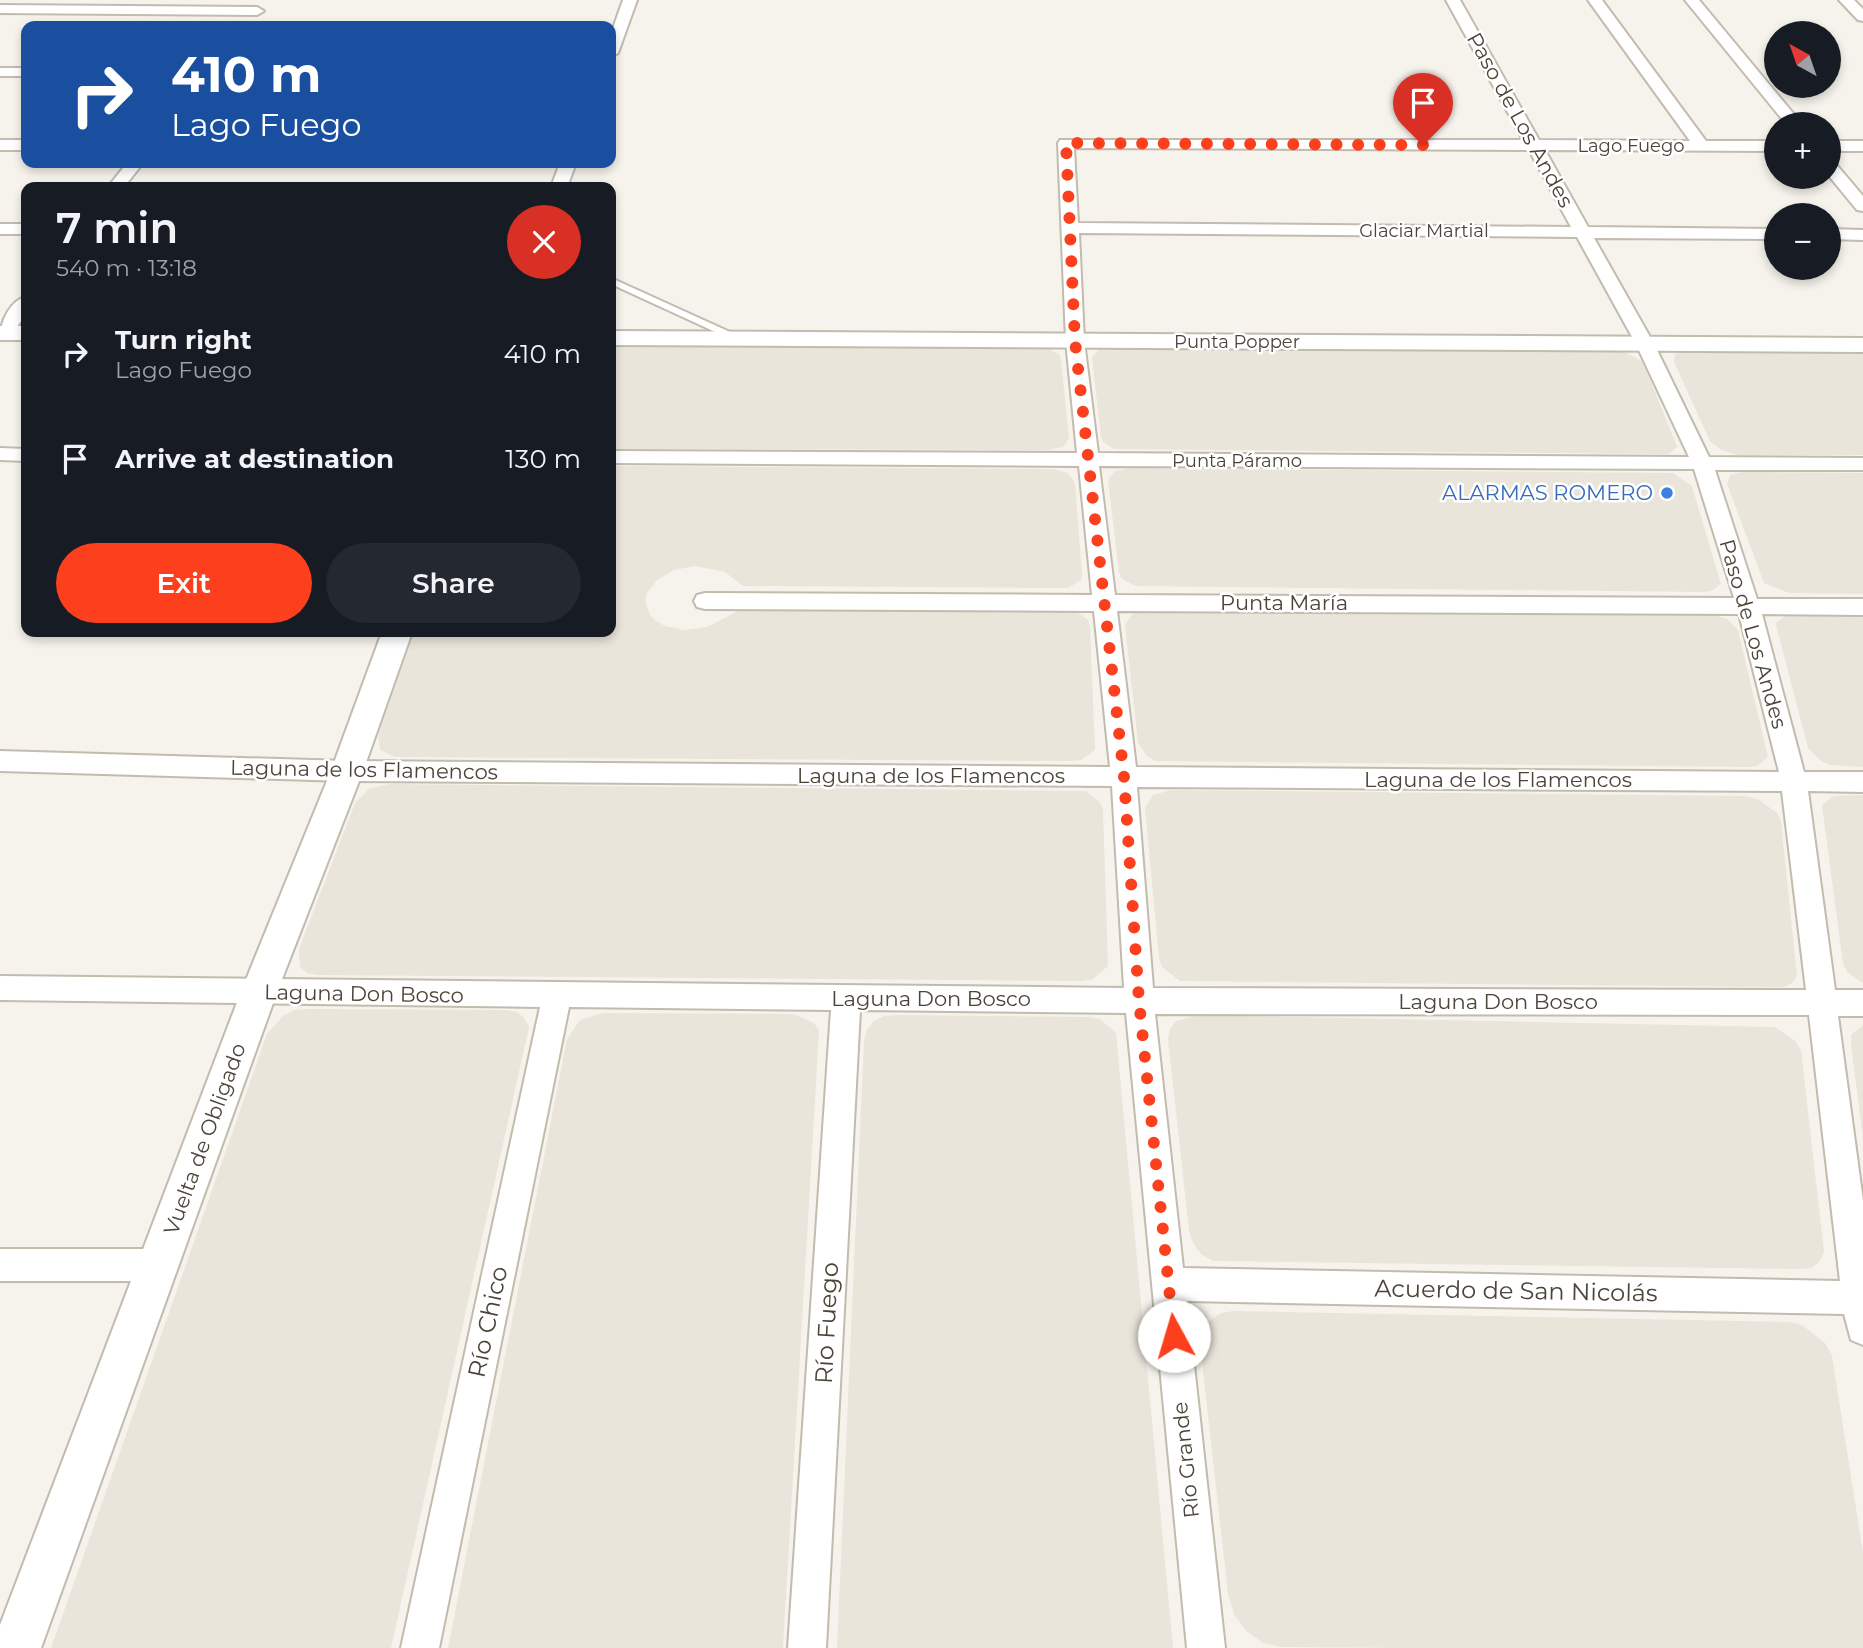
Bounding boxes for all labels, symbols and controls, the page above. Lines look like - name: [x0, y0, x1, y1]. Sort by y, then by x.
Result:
- north arrow: [1764, 21, 1841, 98]
- map controls: [1764, 21, 1841, 280]
- street label: Paso de Los Andes: [1462, 28, 1579, 212]
- text: 410 m: [171, 45, 321, 104]
- icon: right: [56, 49, 147, 140]
- pin: [1393, 73, 1453, 145]
- icon: arrive: [1404, 84, 1442, 122]
- text: Lago Fuego: [171, 105, 362, 144]
- button: +: [1764, 112, 1841, 189]
- street label: Lago Fuego: [1577, 135, 1685, 157]
- text: 7 min: [56, 202, 178, 254]
- button: −: [1764, 203, 1841, 280]
- button: close: [507, 205, 581, 279]
- street label: Glaciar Martial: [1359, 220, 1489, 242]
- text: 540 m · 13:18: [56, 254, 197, 282]
- text: Turn right: [115, 324, 251, 356]
- street label: Punta Popper: [1174, 331, 1300, 353]
- icon: right: [56, 335, 94, 373]
- text: 410 m: [503, 338, 581, 370]
- text: Lago Fuego: [115, 356, 252, 384]
- icon: arrive: [56, 440, 94, 478]
- text: Arrive at destination: [115, 443, 394, 475]
- text: 130 m: [505, 443, 581, 475]
- street label: Punta Páramo: [1172, 450, 1302, 472]
- place label: ALARMAS ROMERO: [1442, 480, 1653, 505]
- marker: ALARMAS ROMERO: [1659, 485, 1675, 501]
- street label: Paso de Los Andes: [1714, 536, 1793, 732]
- button: Exit: [56, 543, 312, 623]
- button: Share: [326, 543, 581, 623]
- street label: Punta María: [1220, 590, 1348, 615]
- street label: Laguna de los Flamencos: [230, 755, 498, 784]
- street label: Laguna de los Flamencos: [797, 763, 1065, 788]
- street label: Laguna de los Flamencos: [1364, 767, 1632, 792]
- street label: Laguna Don Bosco: [264, 979, 464, 1008]
- street label: Laguna Don Bosco: [831, 986, 1031, 1011]
- street label: Laguna Don Bosco: [1398, 989, 1598, 1014]
- street label: Vuelta de Obligado: [158, 1040, 251, 1238]
- street label: Río Fuego: [809, 1261, 844, 1385]
- street label: Río Chico: [462, 1264, 513, 1380]
- street label: Acuerdo de San Nicolás: [1374, 1274, 1658, 1307]
- position arrow: [1137, 1299, 1211, 1373]
- street label: Río Grande: [1167, 1401, 1204, 1519]

